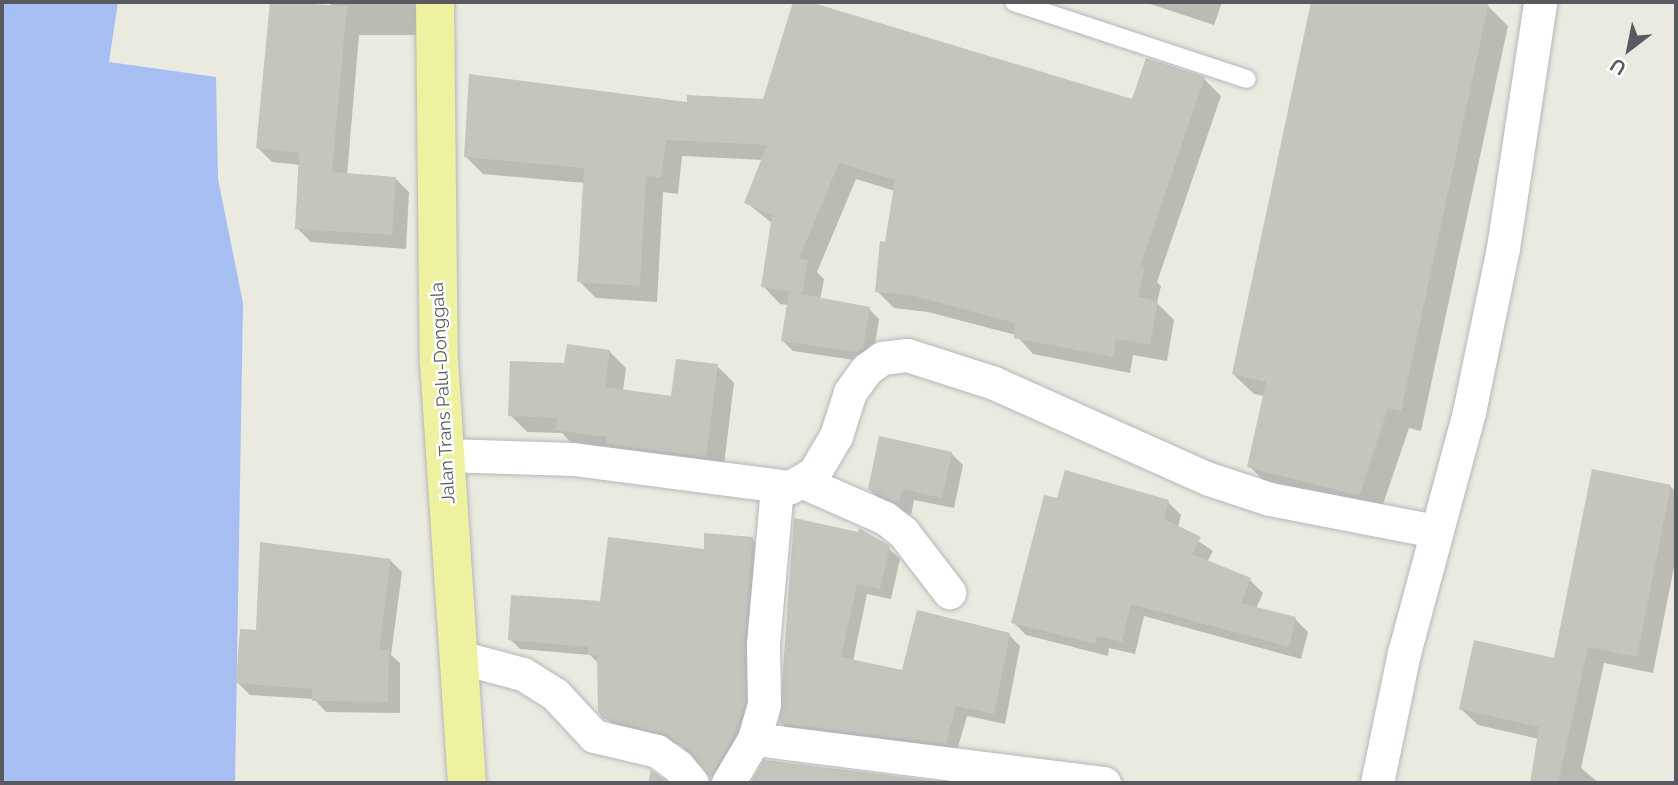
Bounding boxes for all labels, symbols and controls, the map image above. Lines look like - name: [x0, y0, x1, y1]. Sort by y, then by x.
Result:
- north arrow: [1594, 14, 1664, 84]
- text: U: [1606, 54, 1630, 80]
- street label: Jalan Trans Palu-Donggala: [426, 281, 460, 505]

